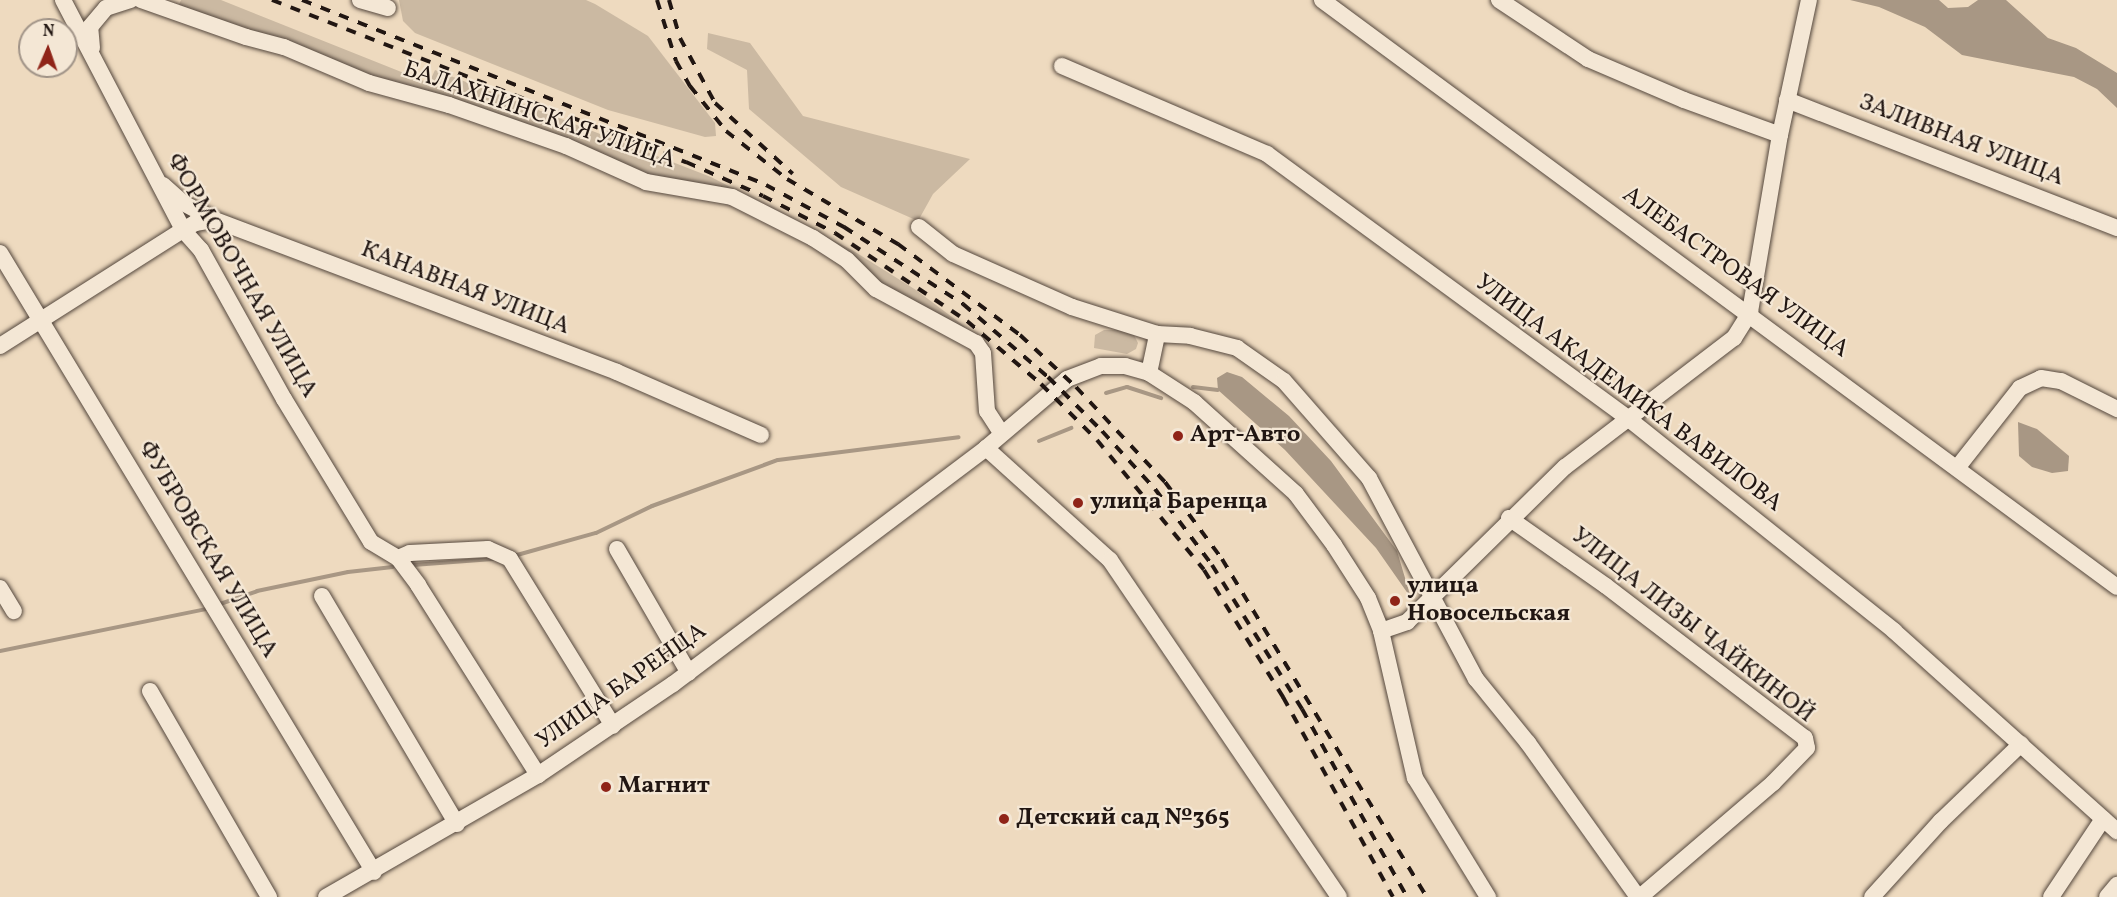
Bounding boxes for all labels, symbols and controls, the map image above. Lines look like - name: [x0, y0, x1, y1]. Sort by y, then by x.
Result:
- north arrow: [18, 18, 78, 78]
- text: N: [42, 21, 55, 43]
- street label: БАЛАХНИНСКАЯ УЛИЦА: [399, 56, 679, 176]
- street label: ЗАЛИВНАЯ УЛИЦА: [1854, 89, 2068, 193]
- street label: ФОРМОВОЧНАЯ УЛИЦА: [159, 149, 323, 403]
- street label: АЛЕБАСТРОВАЯ УЛИЦА: [1616, 181, 1854, 365]
- street label: КАНАВНАЯ УЛИЦА: [357, 236, 573, 342]
- street label: УЛИЦА АКАДЕМИКА ВАВИЛОВА: [1469, 269, 1787, 519]
- place label: Арт-Авто: [1190, 422, 1301, 450]
- marker: Арт-Авто: [1171, 429, 1185, 443]
- street label: ФУБРОВСКАЯ УЛИЦА: [131, 436, 283, 664]
- place label: улица Баренца: [1090, 489, 1268, 517]
- marker: улица Баренца: [1071, 496, 1085, 510]
- street label: УЛИЦА ЛИЗЫ ЧАЙКИНОЙ: [1565, 522, 1819, 730]
- place label: улица Новосельская: [1407, 573, 1570, 629]
- marker: улица Новосельская: [1388, 594, 1402, 608]
- street label: УЛИЦА БАРЕНЦА: [531, 618, 713, 756]
- place label: Магнит: [618, 773, 710, 801]
- marker: Магнит: [599, 780, 613, 794]
- place label: Детский сад №365: [1016, 805, 1230, 833]
- marker: Детский сад №365: [997, 812, 1011, 826]

